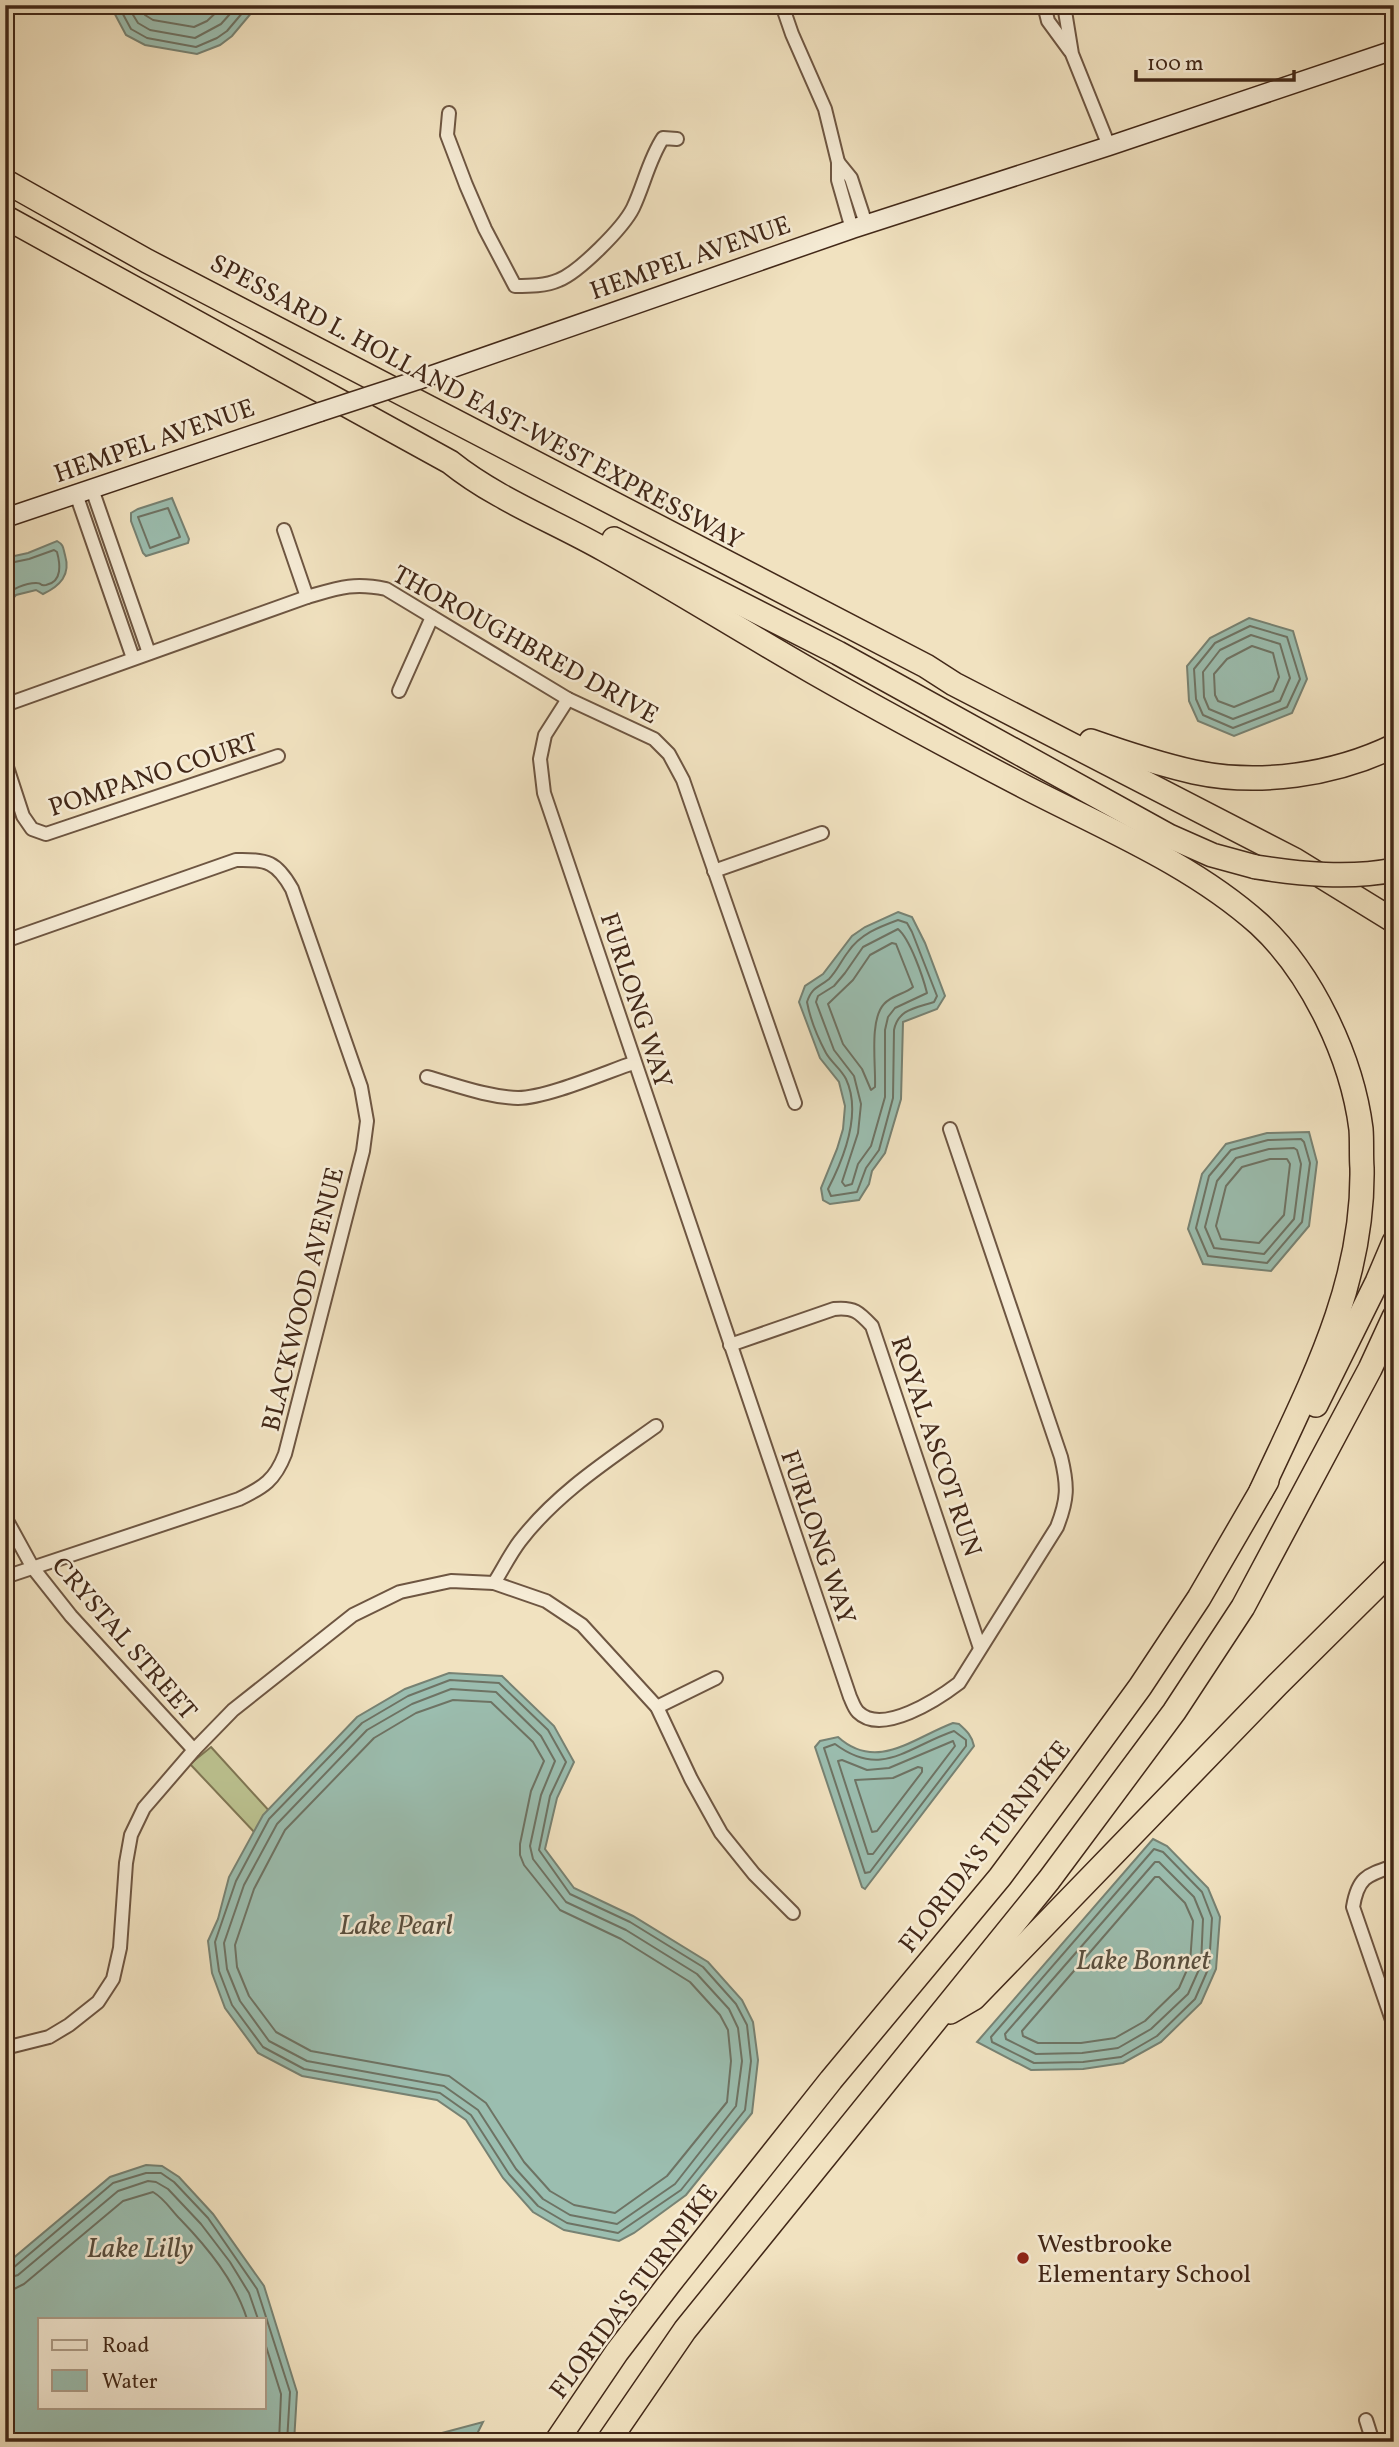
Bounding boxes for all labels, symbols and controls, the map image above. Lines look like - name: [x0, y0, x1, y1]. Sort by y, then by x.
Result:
- scale bar: [1136, 38, 1294, 82]
- text: 100 m: [1147, 50, 1204, 79]
- street label: HEMPEL AVENUE: [585, 208, 796, 310]
- street label: SPESSARD L. HOLLAND EAST-WEST EXPRESSWAY: [203, 246, 749, 559]
- street label: HEMPEL AVENUE: [49, 391, 260, 493]
- street label: THOROUGHBRED DRIVE: [385, 557, 665, 734]
- street label: POMPANO COURT: [44, 725, 263, 827]
- street label: FURLONG WAY: [590, 908, 680, 1093]
- street label: BLACKWOOD AVENUE: [254, 1163, 354, 1435]
- street label: ROYAL ASCOT RUN: [881, 1332, 990, 1562]
- street label: FURLONG WAY: [770, 1446, 864, 1630]
- street label: CRYSTAL STREET: [42, 1550, 205, 1729]
- street label: FLORIDA'S TURNPIKE: [891, 1733, 1080, 1961]
- water label: Lake Pearl: [339, 1907, 453, 1946]
- water label: Lake Bonnet: [1076, 1942, 1211, 1981]
- street label: FLORIDA'S TURNPIKE: [542, 2177, 727, 2407]
- place label: Westbrooke Elementary School: [1037, 2227, 1251, 2293]
- water label: Lake Lilly: [87, 2230, 194, 2269]
- marker: Westbrooke Elementary School: [1015, 2250, 1031, 2266]
- legend: [38, 2318, 266, 2408]
- text: Road: [102, 2332, 149, 2361]
- text: Water: [102, 2368, 158, 2397]

